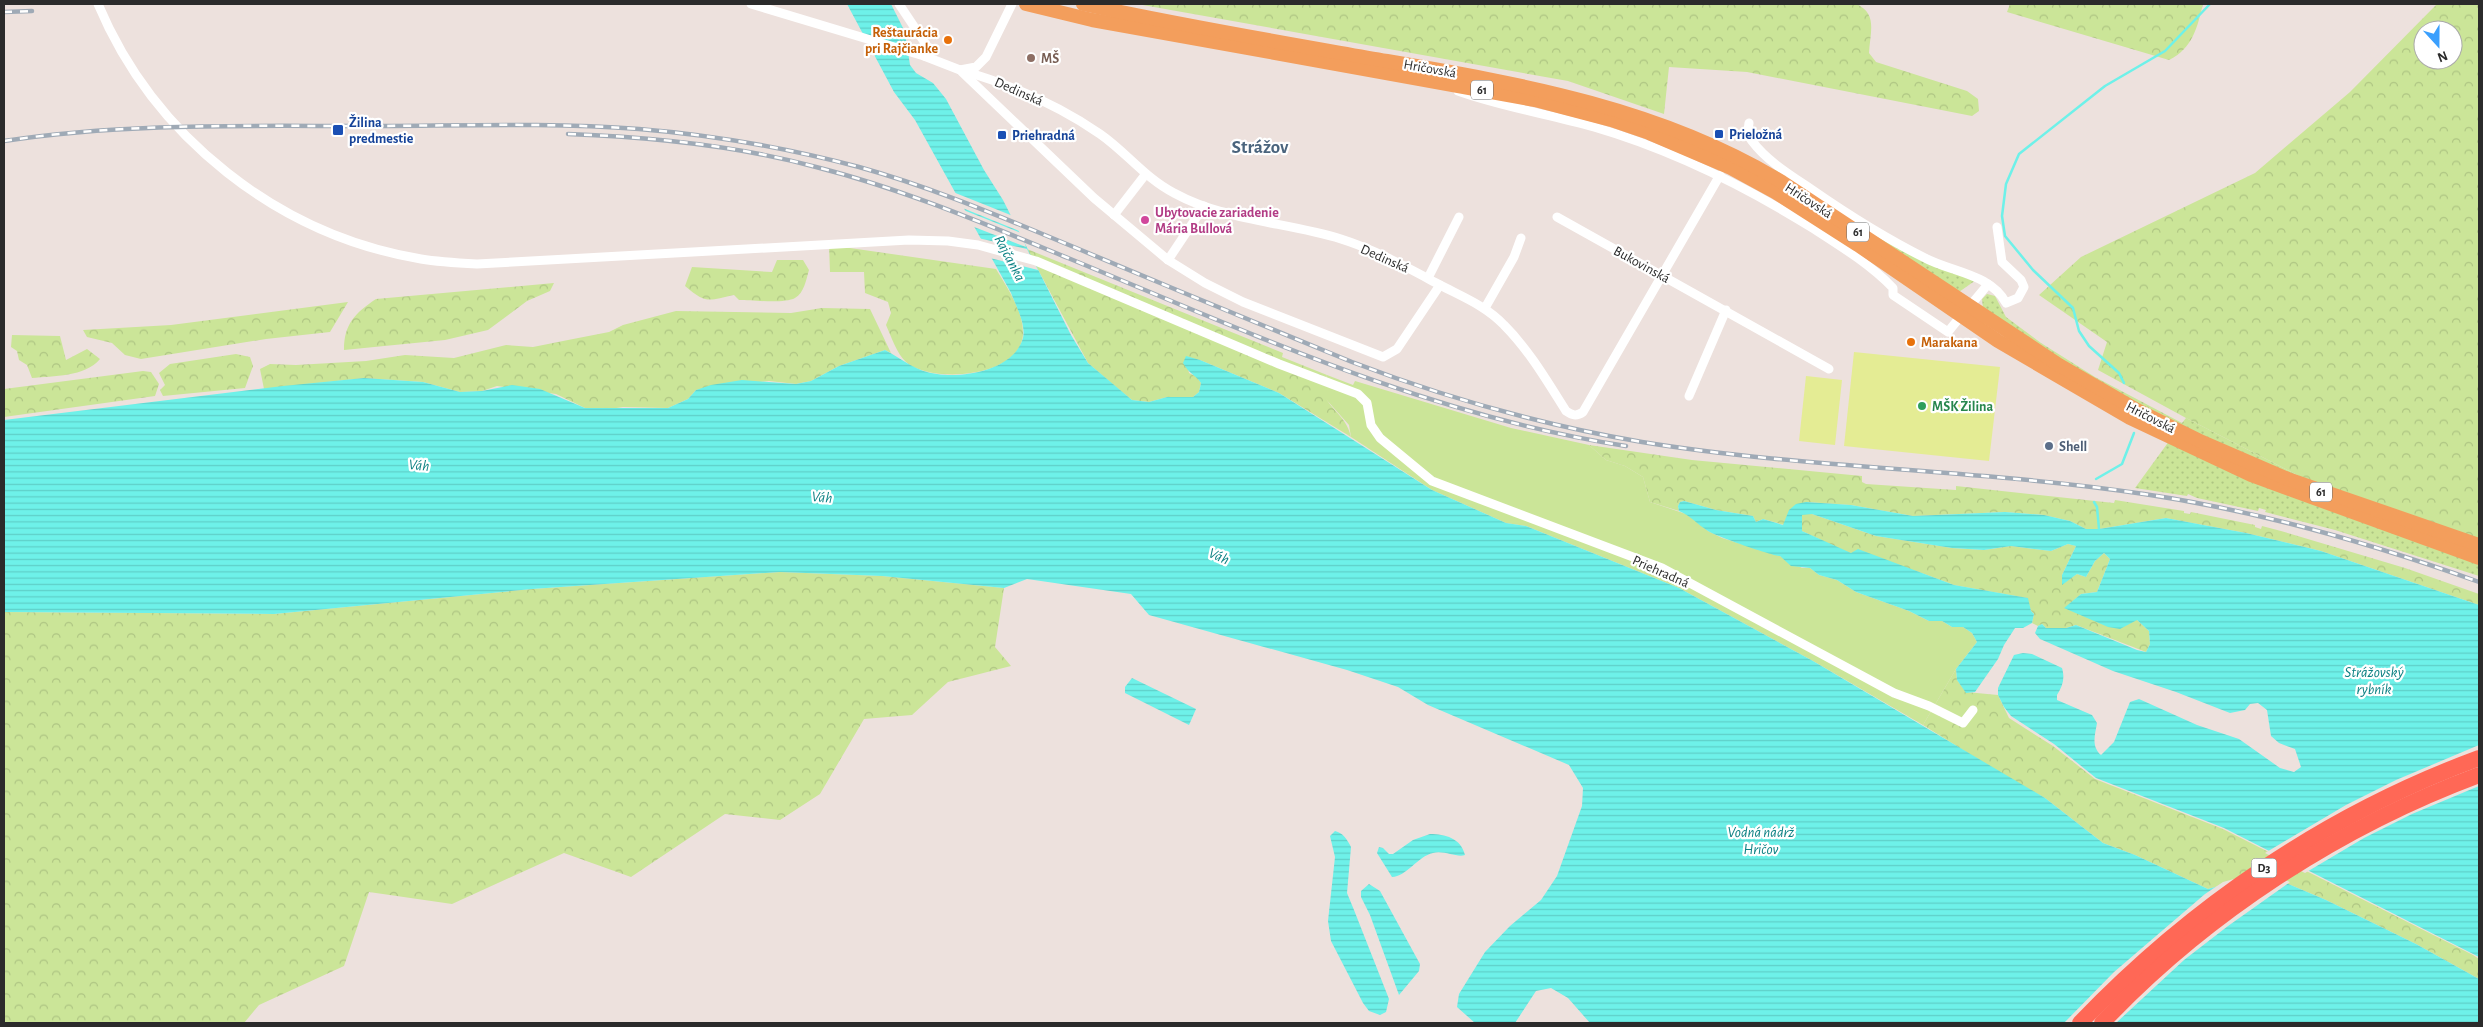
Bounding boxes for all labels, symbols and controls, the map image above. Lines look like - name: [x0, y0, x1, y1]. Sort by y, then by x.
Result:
- north arrow: [2413, 20, 2463, 70]
- place label: Reštaurácia pri Rajčianke: [865, 26, 938, 56]
- marker: Reštaurácia pri Rajčianke: [942, 34, 954, 46]
- text: N: [2435, 48, 2449, 64]
- place label: MŠ: [1041, 50, 1059, 66]
- marker: MŠ: [1025, 52, 1037, 64]
- street label: Hričovská: [1402, 57, 1458, 81]
- street label: Dedinská: [992, 75, 1045, 109]
- road number: 61: [1471, 80, 1493, 100]
- place label: Žilina predmestie: [349, 114, 414, 146]
- marker: Žilina predmestie: [331, 123, 345, 137]
- marker: Prieložná: [1713, 128, 1725, 140]
- place label: Prieložná: [1729, 128, 1783, 142]
- marker: Priehradná: [996, 129, 1008, 141]
- place label: Priehradná: [1012, 129, 1075, 143]
- district label: Strážov: [1232, 138, 1289, 157]
- street label: Hričovská: [1782, 181, 1835, 221]
- place label: Ubytovacie zariadenie Mária Bullová: [1155, 206, 1279, 236]
- marker: Ubytovacie zariadenie Mária Bullová: [1139, 214, 1151, 226]
- road number: 61: [1847, 222, 1869, 242]
- water label: Rajčanka: [991, 233, 1028, 284]
- street label: Dedinská: [1358, 242, 1411, 276]
- street label: Bukovinská: [1611, 244, 1672, 286]
- marker: Marakana: [1905, 336, 1917, 348]
- place label: Marakana: [1921, 336, 1978, 350]
- place label: MŠK Žilina: [1932, 398, 1993, 414]
- marker: MŠK Žilina: [1916, 400, 1928, 412]
- street label: Hričovská: [2124, 400, 2178, 436]
- marker: Shell: [2043, 440, 2055, 452]
- place label: Shell: [2059, 440, 2087, 454]
- water label: Váh: [408, 457, 430, 474]
- road number: 61: [2310, 482, 2332, 502]
- water label: Váh: [811, 489, 833, 506]
- water label: Váh: [1206, 545, 1231, 567]
- street label: Priehradná: [1630, 553, 1691, 591]
- water label: Strážovský rybník: [2344, 665, 2404, 697]
- water label: Vodná nádrž Hričov: [1728, 825, 1794, 857]
- road number: D3: [2252, 858, 2276, 878]

